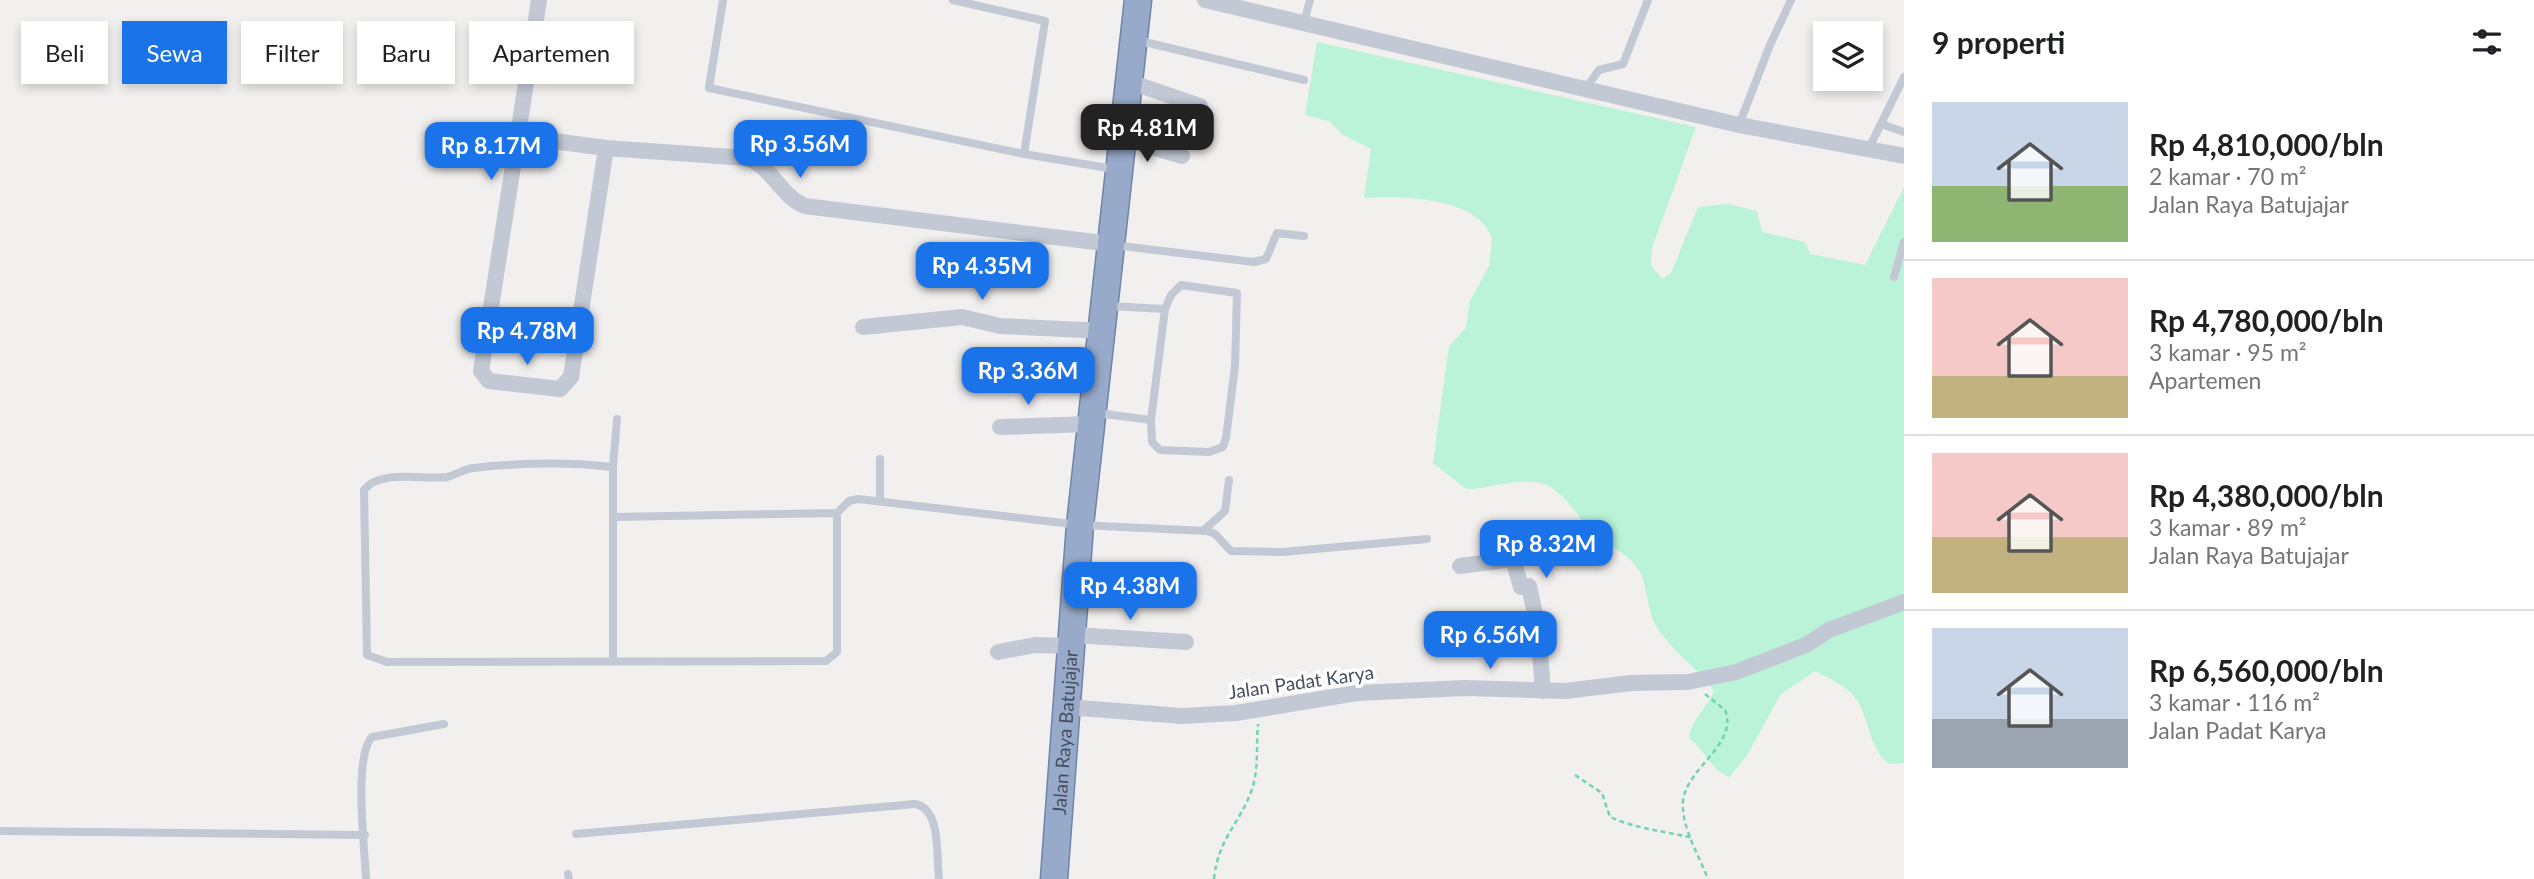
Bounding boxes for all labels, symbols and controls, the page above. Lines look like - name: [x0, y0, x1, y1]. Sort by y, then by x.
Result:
- chip: Beli: [21, 21, 108, 84]
- chip: Sewa: [122, 21, 227, 84]
- chip: Filter: [241, 21, 343, 84]
- chip: Baru: [357, 21, 455, 84]
- chip: Apartemen: [469, 21, 634, 84]
- map controls: [1813, 21, 1883, 91]
- button: layers: [1813, 21, 1883, 91]
- icon: filters: [2468, 23, 2506, 61]
- text: 9 properti: [1932, 24, 2065, 60]
- pin: Rp 4.81M: [1075, 104, 1219, 164]
- text: Rp 4.81M: [1097, 113, 1197, 141]
- pin: Rp 3.56M: [728, 120, 872, 180]
- pin: Rp 8.17M: [419, 122, 563, 182]
- text: Rp 4,810,000/bln: [2149, 126, 2384, 162]
- text: Rp 3.56M: [750, 129, 850, 157]
- icon: home: [1988, 130, 2072, 214]
- text: Rp 8.17M: [441, 131, 541, 159]
- text: 2 kamar · 70 m²: [2149, 162, 2307, 190]
- text: Jalan Raya Batujajar: [2149, 190, 2349, 218]
- pin: Rp 4.35M: [910, 243, 1054, 302]
- text: Rp 4.35M: [932, 251, 1032, 279]
- text: Rp 4,780,000/bln: [2149, 302, 2384, 338]
- icon: home: [1988, 306, 2072, 390]
- pin: Rp 4.78M: [455, 308, 599, 367]
- text: Rp 4.78M: [477, 316, 577, 344]
- text: 3 kamar · 95 m²: [2149, 338, 2307, 366]
- pin: Rp 3.36M: [956, 348, 1100, 407]
- text: Rp 3.36M: [978, 356, 1078, 384]
- text: Apartemen: [2149, 366, 2261, 394]
- text: Rp 4,380,000/bln: [2149, 477, 2384, 513]
- icon: home: [1988, 481, 2072, 565]
- text: 3 kamar · 89 m²: [2149, 513, 2307, 541]
- pin: Rp 8.32M: [1474, 520, 1618, 580]
- text: Rp 8.32M: [1496, 529, 1596, 557]
- text: Jalan Raya Batujajar: [2149, 541, 2349, 569]
- pin: Rp 4.38M: [1058, 562, 1202, 622]
- text: Rp 4.38M: [1080, 571, 1180, 599]
- pin: Rp 6.56M: [1418, 612, 1562, 671]
- text: Rp 6.56M: [1440, 620, 1540, 648]
- street label: Jalan Raya Batujajar: [1047, 649, 1082, 816]
- text: Rp 6,560,000/bln: [2149, 652, 2384, 688]
- icon: home: [1988, 656, 2072, 740]
- street label: Jalan Padat Karya: [1227, 660, 1375, 703]
- text: 3 kamar · 116 m²: [2149, 688, 2320, 716]
- text: Jalan Padat Karya: [2149, 716, 2326, 744]

